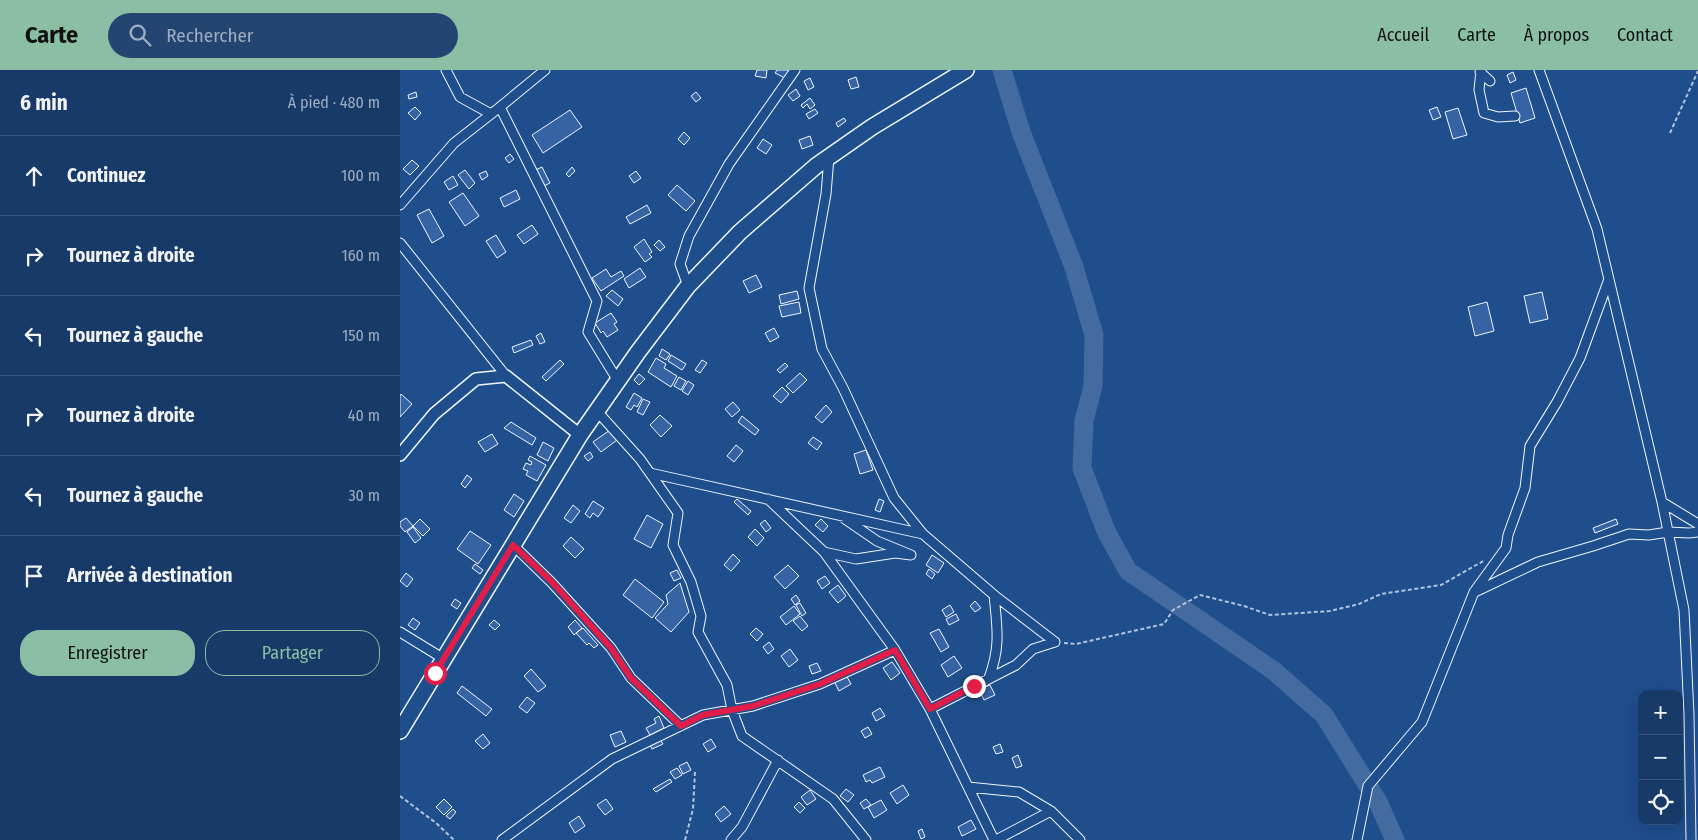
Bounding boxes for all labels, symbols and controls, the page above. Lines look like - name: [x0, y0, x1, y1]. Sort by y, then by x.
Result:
- search box: [108, 13, 458, 58]
- text: Carte: [25, 21, 78, 49]
- icon: search: [126, 21, 154, 49]
- text: Rechercher: [166, 24, 253, 47]
- text: Accueil: [1377, 24, 1429, 46]
- text: Carte: [1457, 24, 1496, 46]
- text: À propos: [1524, 24, 1589, 46]
- text: Contact: [1617, 24, 1673, 46]
- text: 6 min: [20, 90, 68, 116]
- text: À pied · 480 m: [288, 93, 380, 112]
- icon: ahead: [20, 162, 48, 190]
- text: Continuez: [67, 164, 146, 187]
- text: 100 m: [341, 166, 380, 185]
- icon: right: [20, 242, 48, 270]
- text: Tournez à droite: [67, 244, 195, 267]
- text: 160 m: [341, 246, 380, 265]
- icon: left: [20, 322, 48, 350]
- text: Tournez à gauche: [67, 324, 203, 347]
- text: 150 m: [342, 326, 380, 345]
- icon: right: [20, 402, 48, 430]
- text: Tournez à droite: [67, 404, 195, 427]
- text: 40 m: [348, 406, 380, 425]
- icon: left: [20, 482, 48, 510]
- text: Tournez à gauche: [67, 484, 203, 507]
- text: 30 m: [348, 486, 380, 505]
- icon: arrive: [20, 562, 48, 590]
- text: Arrivée à destination: [67, 564, 233, 587]
- button: Enregistrer: [20, 630, 195, 676]
- button: Partager: [205, 630, 380, 676]
- route start: [424, 662, 447, 685]
- route end: [963, 675, 986, 698]
- map controls: [1638, 690, 1683, 825]
- button: +: [1638, 690, 1683, 735]
- button: −: [1638, 735, 1683, 780]
- button: locate: [1638, 780, 1683, 825]

